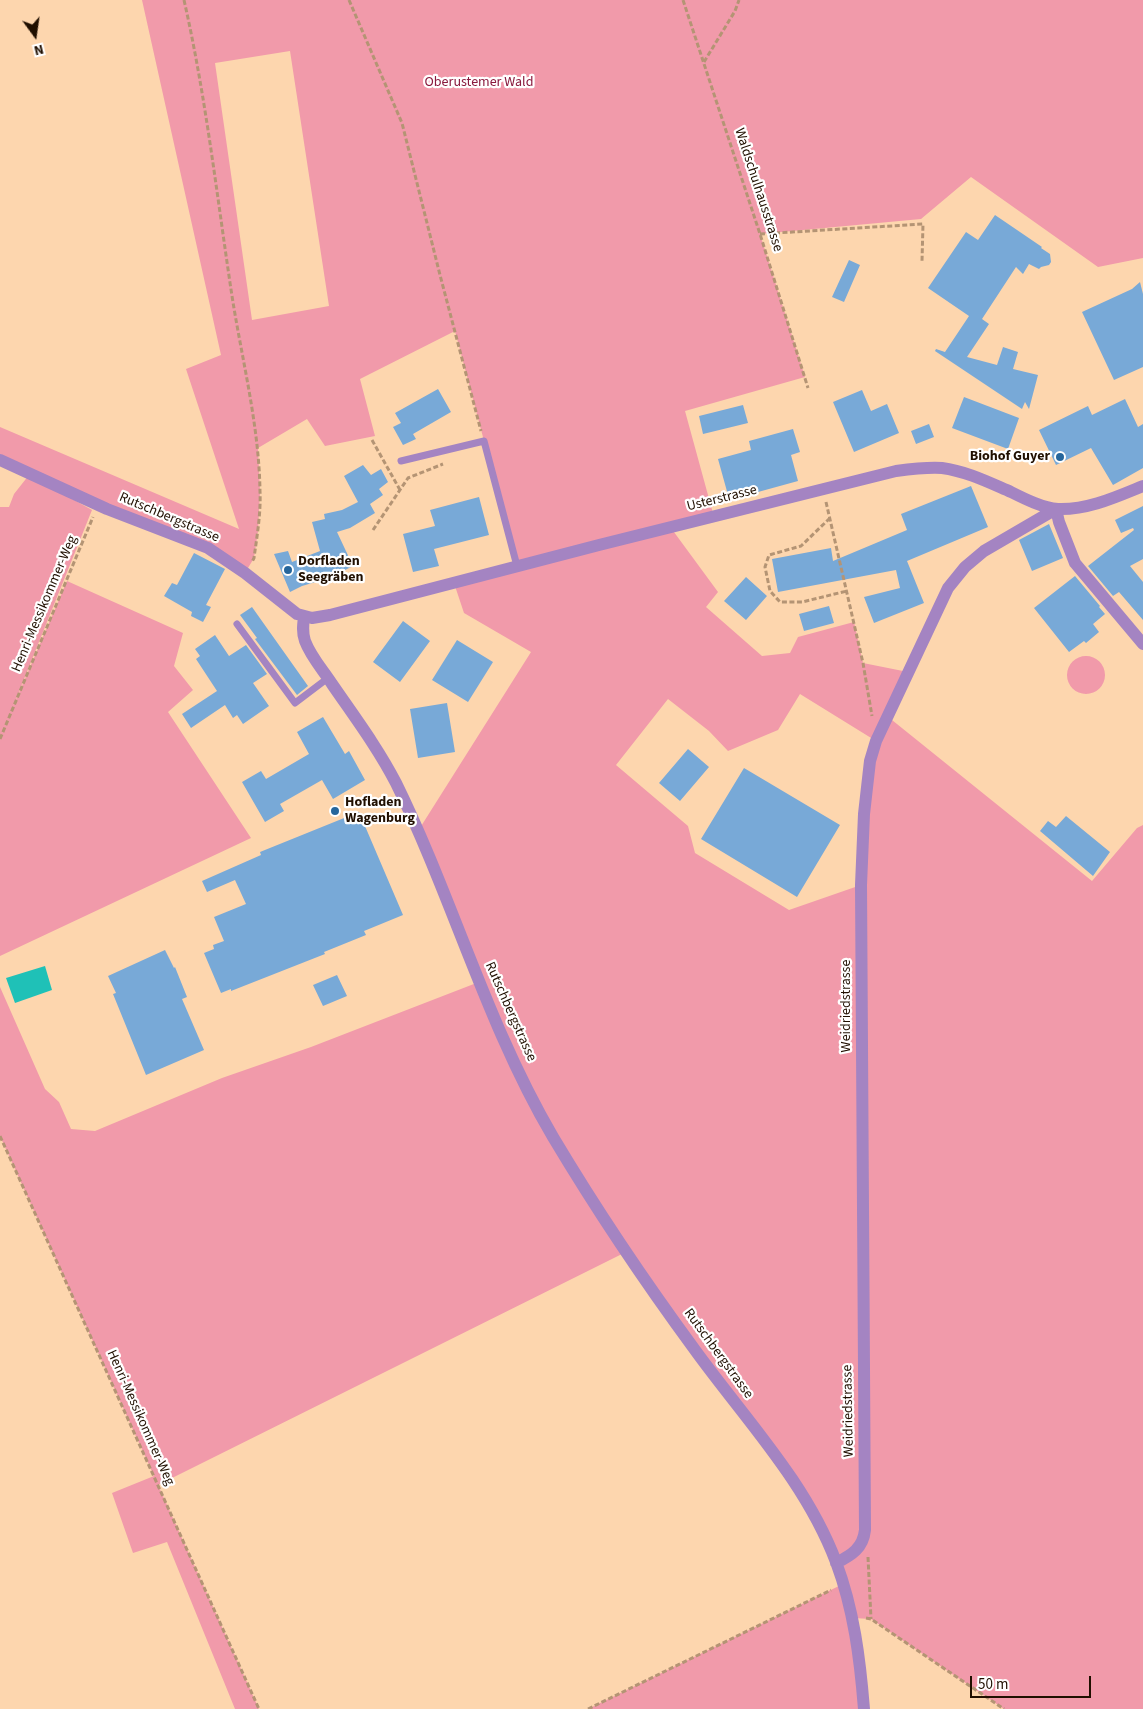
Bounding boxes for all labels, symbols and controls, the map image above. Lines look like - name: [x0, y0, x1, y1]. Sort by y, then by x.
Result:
- north arrow: [10, 10, 60, 60]
- text: N: [32, 39, 46, 60]
- park label: Oberustemer Wald: [425, 75, 533, 91]
- street label: Waldschulhausstrasse: [730, 126, 786, 254]
- place label: Biohof Guyer: [970, 449, 1050, 465]
- marker: Biohof Guyer: [1054, 451, 1066, 463]
- street label: Usterstrasse: [685, 482, 759, 516]
- street label: Rutschbergstrasse: [116, 489, 222, 547]
- street label: Henri-Messikommer-Weg: [9, 533, 81, 675]
- place label: Dorfladen Seegräben: [298, 554, 363, 586]
- marker: Dorfladen Seegräben: [282, 564, 294, 576]
- place label: Hofladen Wagenburg: [345, 795, 415, 828]
- marker: Hofladen Wagenburg: [329, 805, 341, 817]
- street label: Rutschbergstrasse: [481, 960, 539, 1064]
- street label: Weidriedstrasse: [839, 960, 855, 1052]
- street label: Rutschbergstrasse: [680, 1306, 756, 1402]
- street label: Henri-Messikommer-Weg: [102, 1348, 178, 1488]
- street label: Weidriedstrasse: [840, 1364, 858, 1458]
- scale bar: [973, 1666, 1094, 1698]
- text: 50 m: [978, 1674, 1008, 1695]

